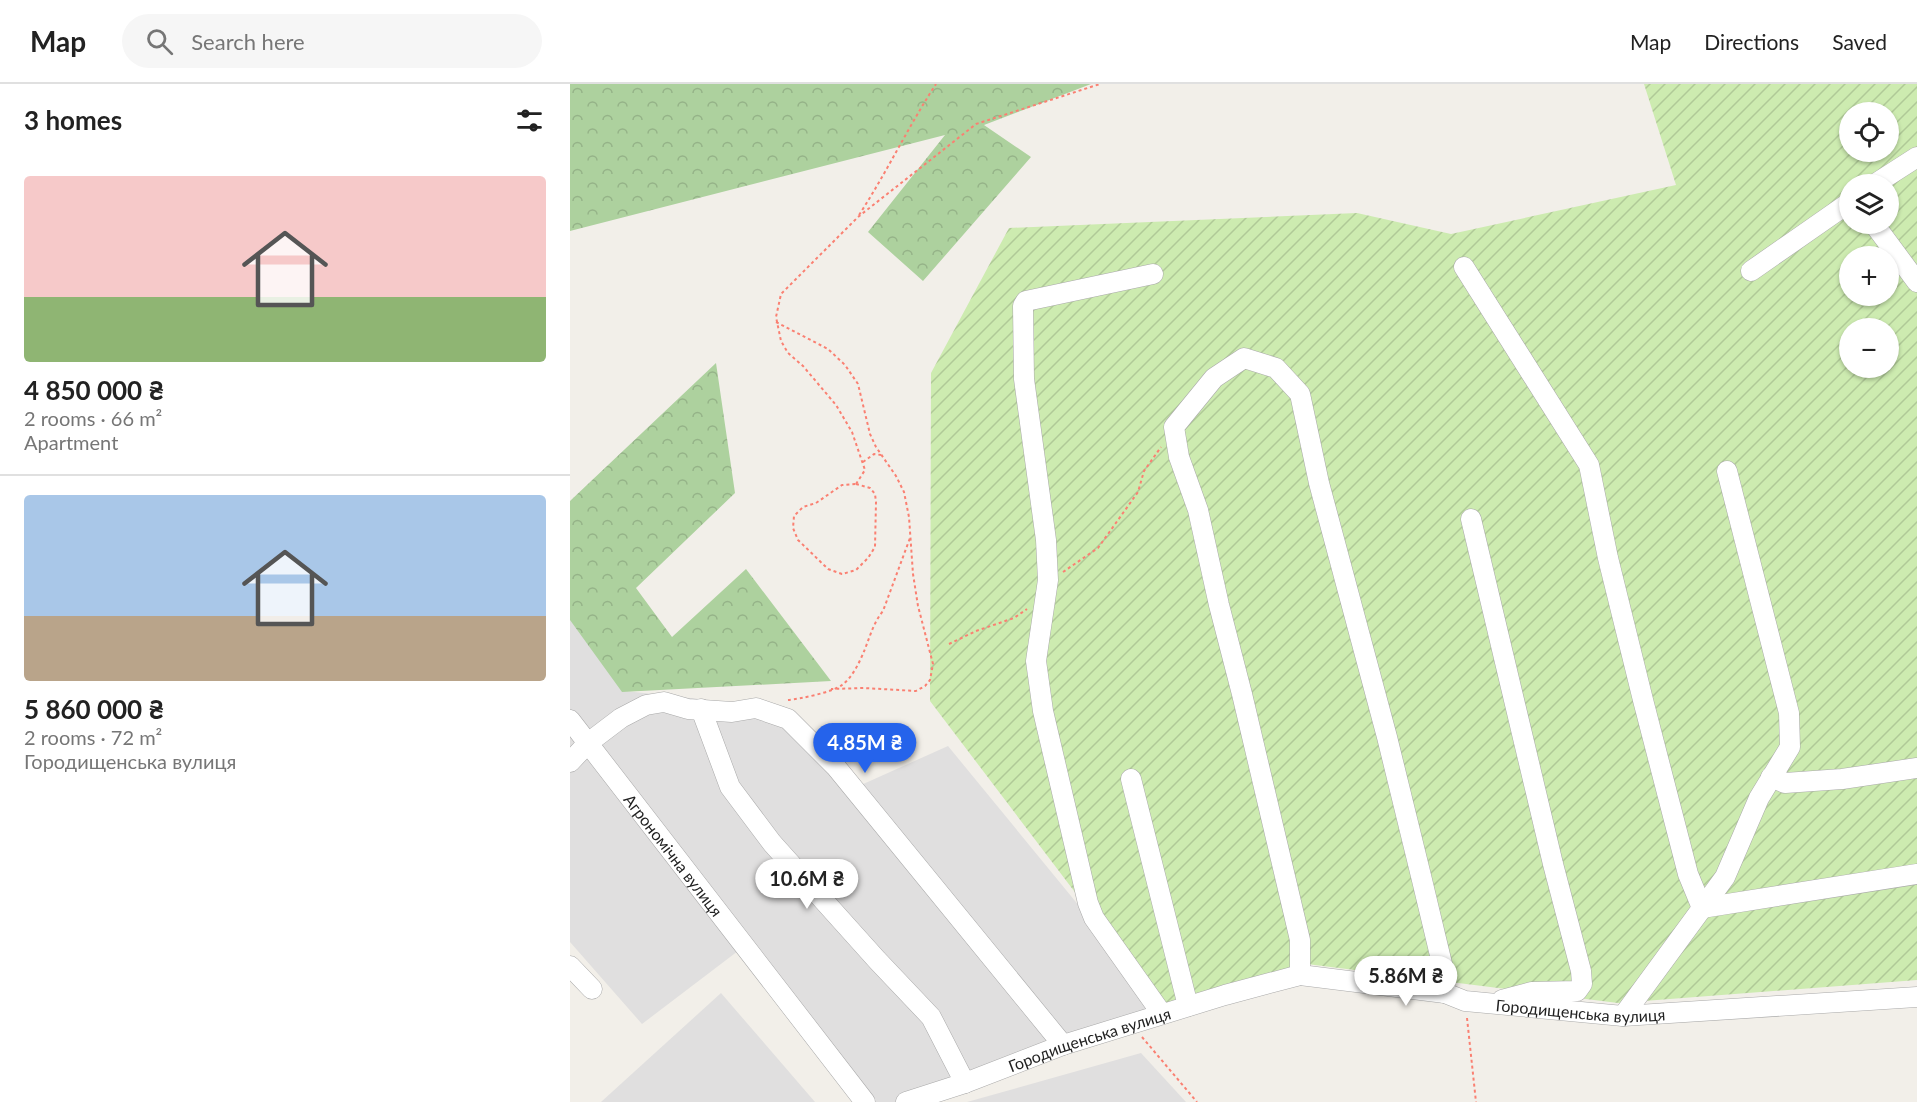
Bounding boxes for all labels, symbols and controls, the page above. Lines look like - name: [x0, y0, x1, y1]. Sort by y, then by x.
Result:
- search box: [122, 14, 542, 68]
- text: Map: [30, 24, 86, 58]
- icon: search: [143, 25, 176, 58]
- text: Search here: [191, 28, 305, 55]
- text: Map: [1630, 29, 1671, 54]
- text: Directions: [1704, 29, 1799, 54]
- text: Saved: [1832, 29, 1887, 54]
- map controls: [1839, 102, 1899, 378]
- button: locate: [1839, 102, 1899, 162]
- text: 3 homes: [24, 104, 122, 136]
- icon: filters: [513, 104, 546, 137]
- button: layers: [1839, 174, 1899, 234]
- icon: home: [231, 215, 339, 323]
- button: +: [1839, 246, 1899, 306]
- button: −: [1839, 318, 1899, 378]
- text: 4 850 000 ₴: [24, 374, 164, 406]
- text: 2 rooms · 66 m²: [24, 406, 162, 430]
- text: Apartment: [24, 430, 118, 454]
- icon: home: [231, 534, 339, 642]
- text: 5 860 000 ₴: [24, 693, 164, 725]
- pin: 4.85M ₴: [810, 723, 920, 774]
- text: 2 rooms · 72 m²: [24, 725, 162, 749]
- text: 4.85M ₴: [827, 730, 903, 754]
- text: Городищенська вулиця: [24, 749, 236, 773]
- street label: Агрономічна вулиця: [621, 790, 727, 919]
- pin: 10.6M ₴: [752, 859, 862, 910]
- text: 10.6M ₴: [769, 866, 845, 890]
- pin: 5.86M ₴: [1351, 956, 1461, 1007]
- text: 5.86M ₴: [1368, 963, 1444, 987]
- street label: Городищенська вулиця: [1495, 994, 1666, 1026]
- street label: Городищенська вулиця: [1005, 1003, 1173, 1075]

